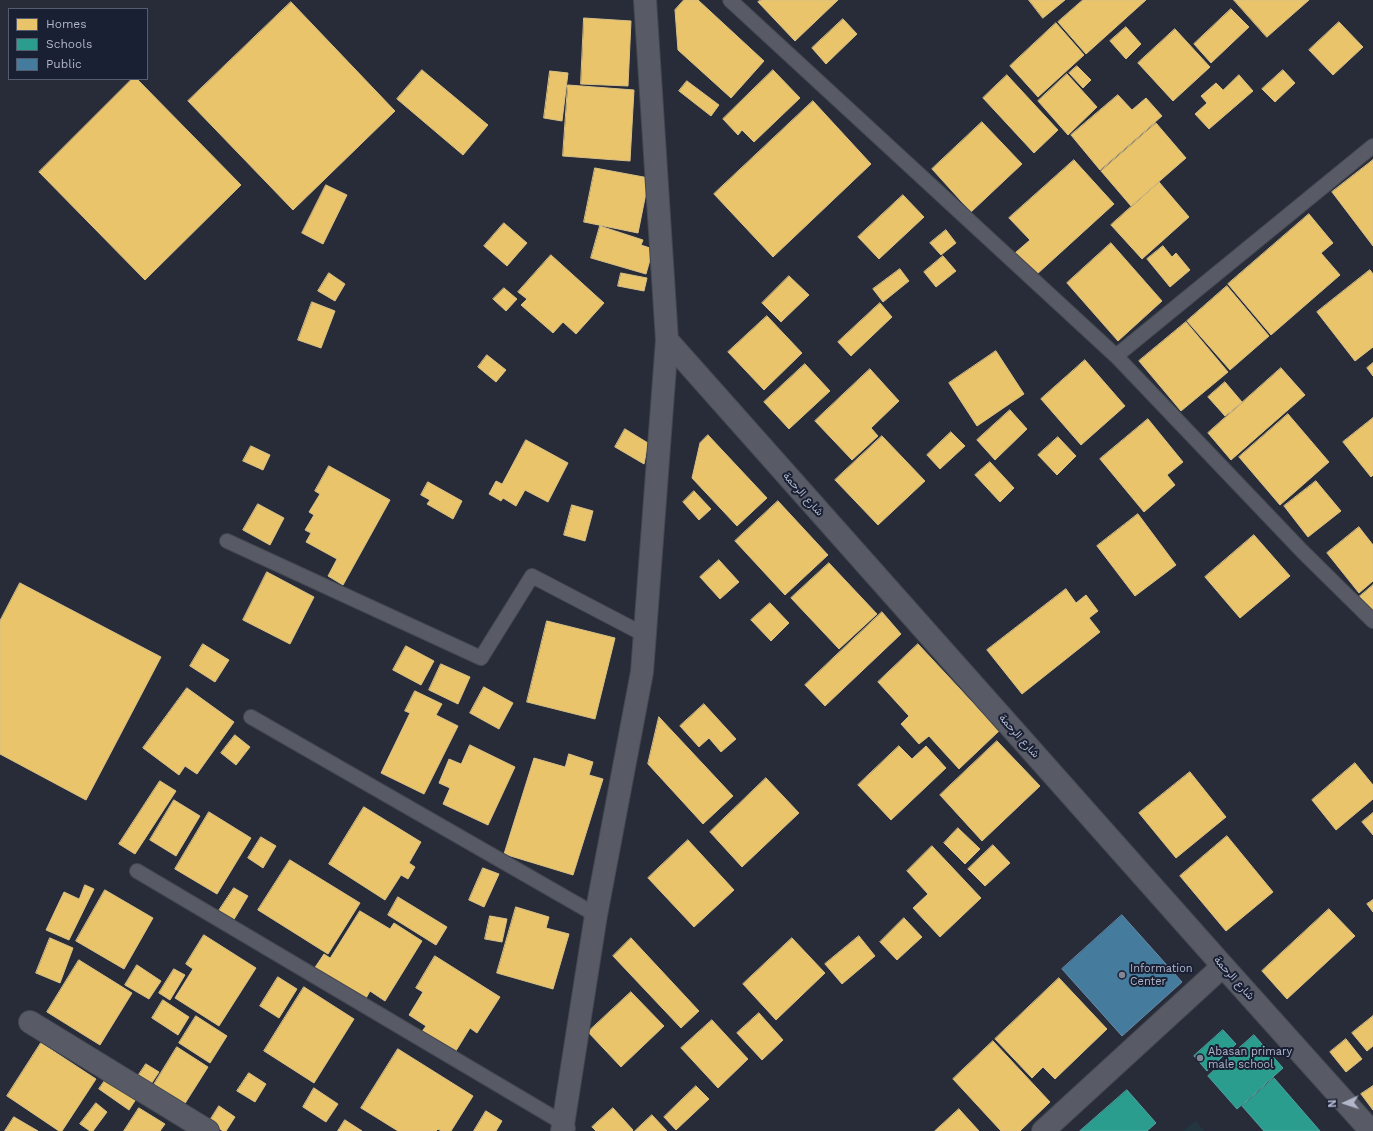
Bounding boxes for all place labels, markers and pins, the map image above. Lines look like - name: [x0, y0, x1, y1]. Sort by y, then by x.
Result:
- place label: Information Center: [1130, 962, 1193, 988]
- marker: Information Center: [1117, 970, 1127, 980]
- place label: Abasan primary male school: [1208, 1045, 1292, 1071]
- marker: Abasan primary male school: [1195, 1053, 1205, 1063]

